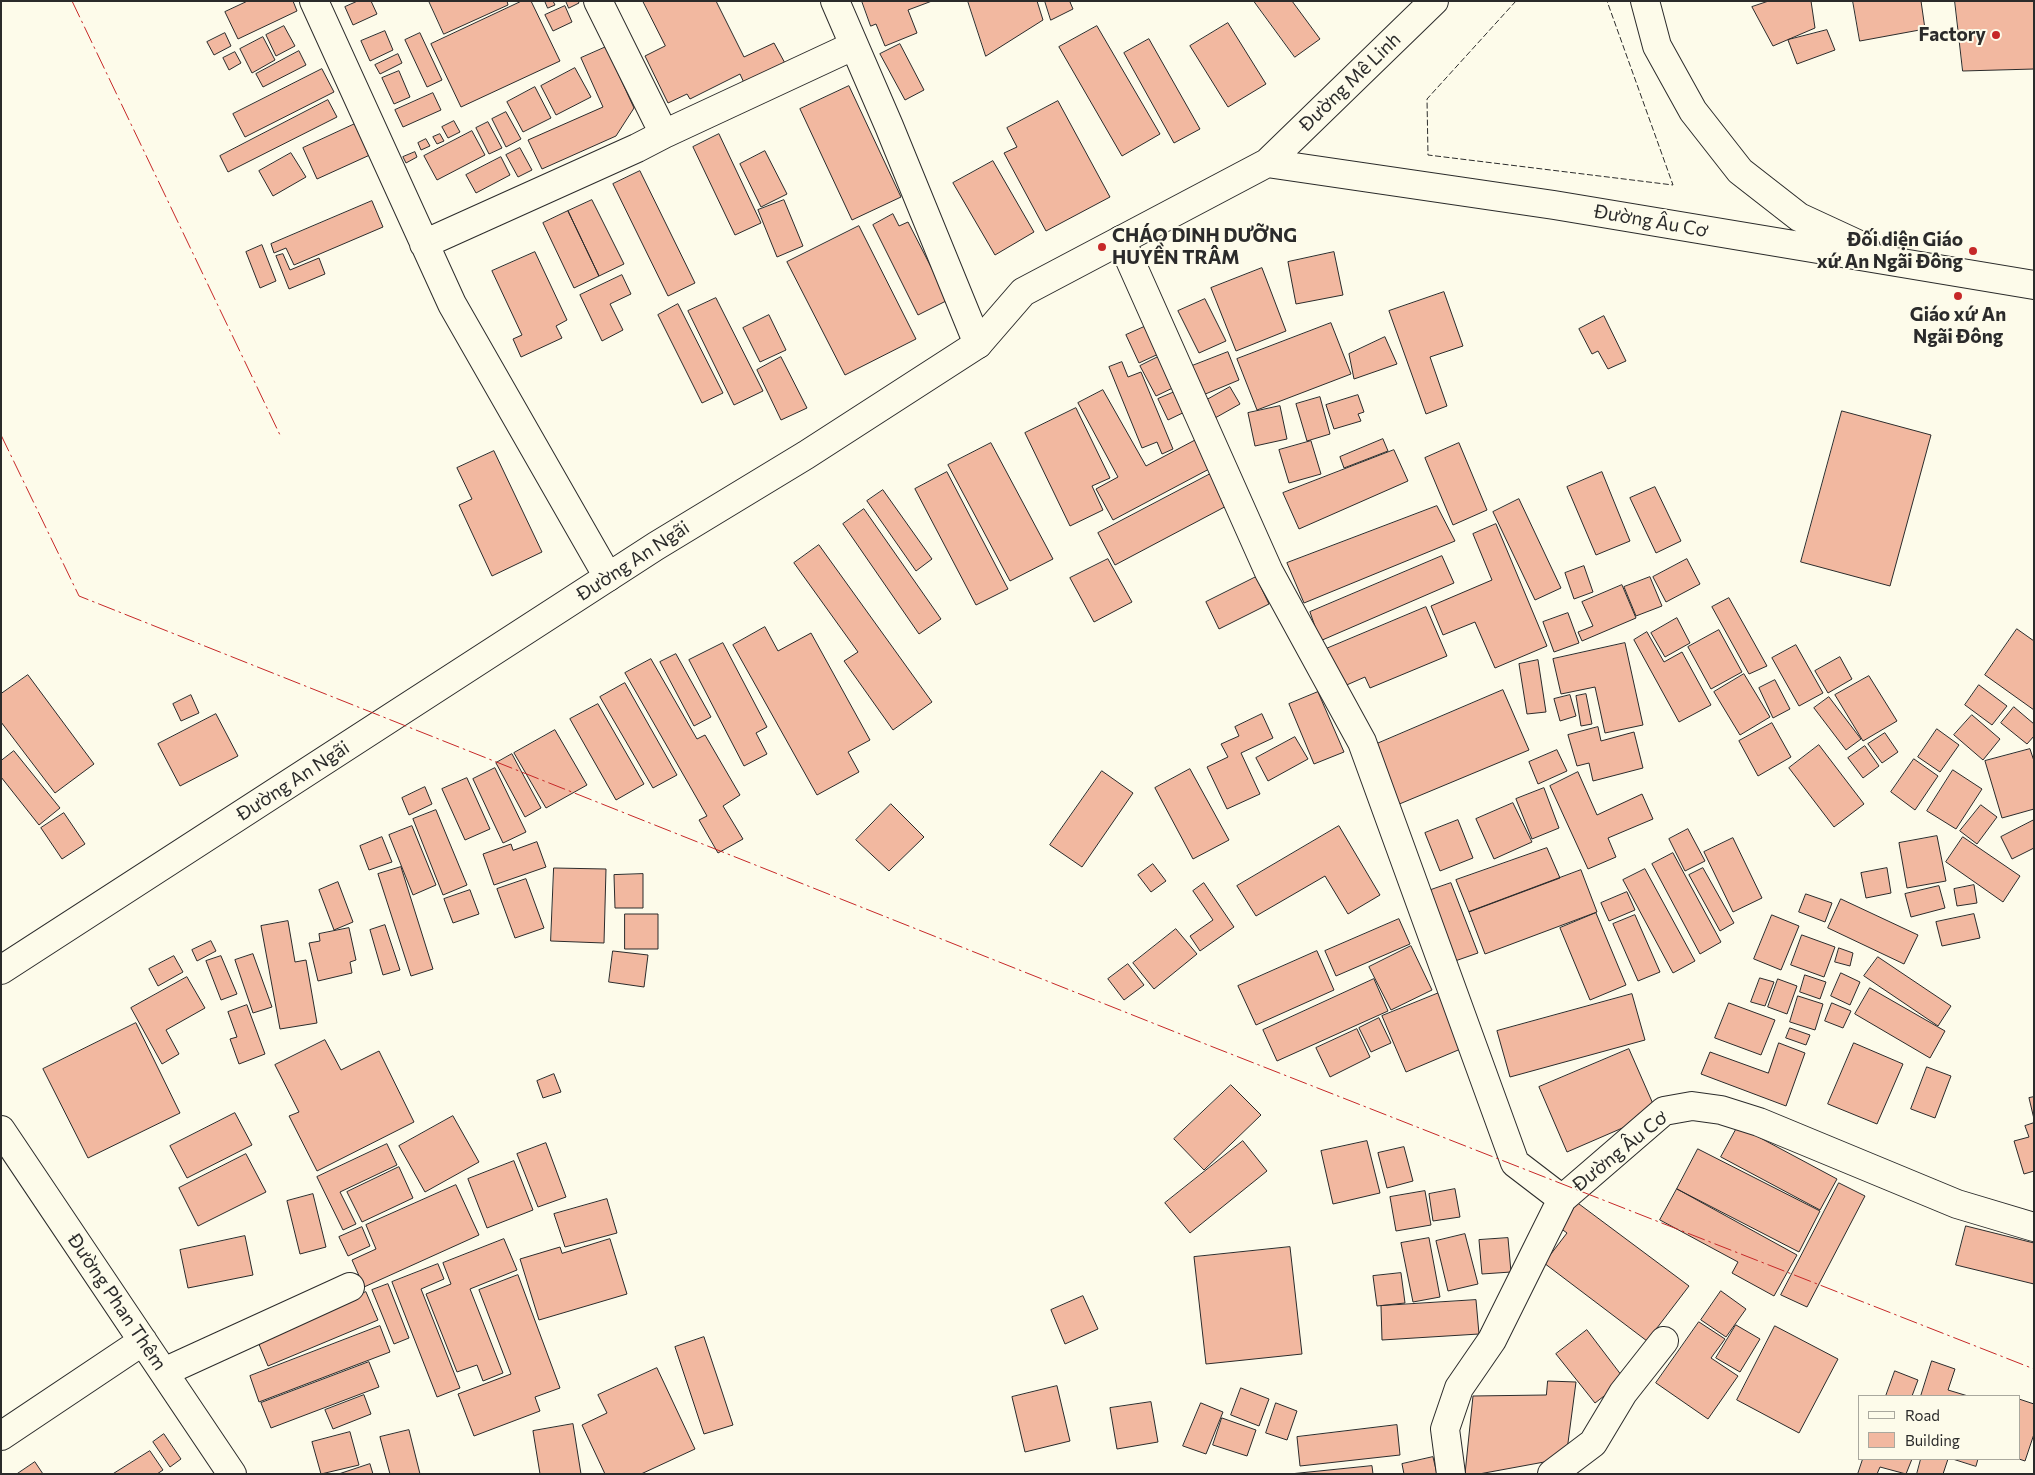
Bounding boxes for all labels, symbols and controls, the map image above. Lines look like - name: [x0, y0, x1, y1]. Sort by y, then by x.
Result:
- place label: Factory: [1919, 24, 1986, 46]
- street label: Đường Mê Linh: [1295, 28, 1405, 136]
- marker: Factory: [1990, 29, 2002, 41]
- street label: Đường Âu Cơ: [1592, 200, 1710, 242]
- place label: CHÁO DINH DƯỠNG HUYỀN TRÂM: [1112, 225, 1297, 269]
- place label: Đối diện Giáo xứ An Ngãi Đông: [1817, 229, 1963, 273]
- marker: CHÁO DINH DƯỠNG HUYỀN TRÂM: [1096, 241, 1108, 253]
- marker: Đối diện Giáo xứ An Ngãi Đông: [1967, 245, 1979, 257]
- marker: Giáo xứ An Ngãi Đông: [1952, 290, 1964, 302]
- place label: Giáo xứ An Ngãi Đông: [1910, 304, 2006, 348]
- street label: Đường An Ngãi: [572, 516, 694, 606]
- street label: Đường An Ngãi: [232, 736, 354, 826]
- street label: Đường Âu Cơ: [1568, 1106, 1672, 1196]
- street label: Đường Phan Thêm: [63, 1229, 171, 1375]
- legend: [1858, 1395, 2020, 1460]
- text: Road: [1905, 1406, 1940, 1424]
- text: Building: [1905, 1431, 1960, 1449]

